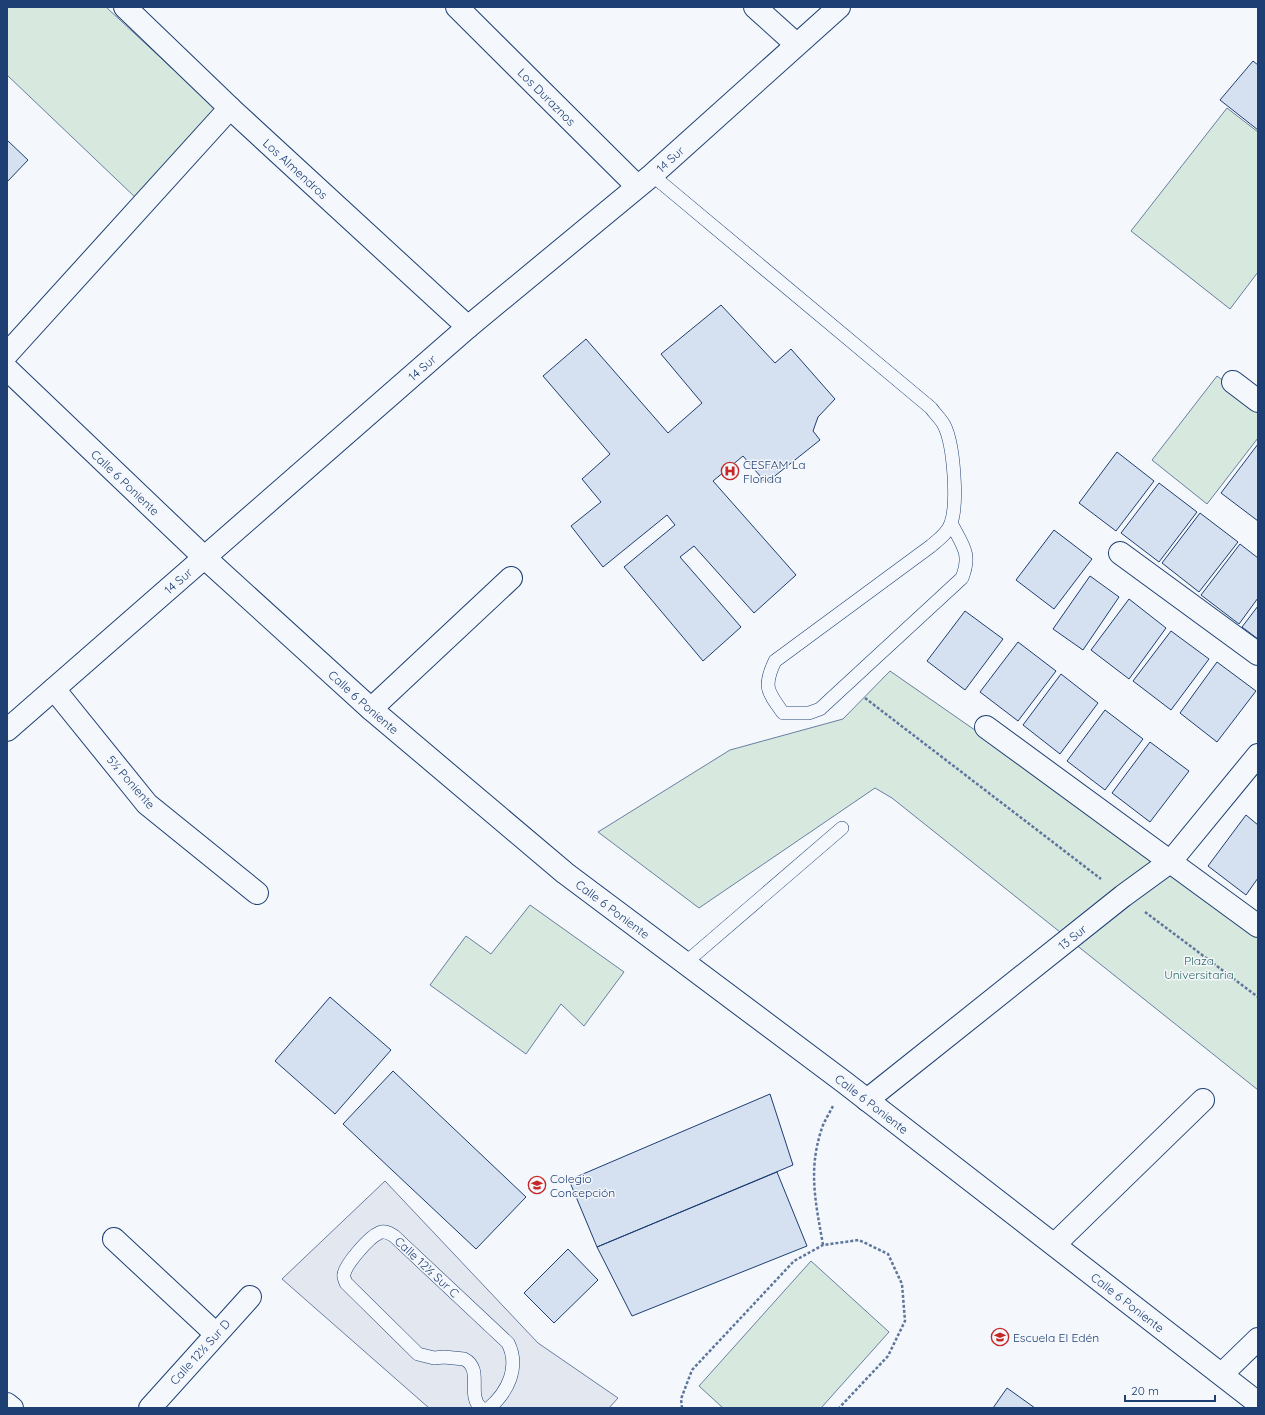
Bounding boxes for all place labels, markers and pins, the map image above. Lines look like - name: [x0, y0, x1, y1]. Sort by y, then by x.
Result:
- place label: CESFAM La Florida: [743, 457, 805, 486]
- hospital icon: CESFAM La Florida: [720, 461, 740, 481]
- place label: Colegio Concepción: [550, 1171, 615, 1200]
- school or university icon: Colegio Concepción: [527, 1175, 547, 1195]
- school or university icon: Escuela El Edén: [990, 1327, 1010, 1347]
- place label: Escuela El Edén: [1013, 1330, 1099, 1345]

